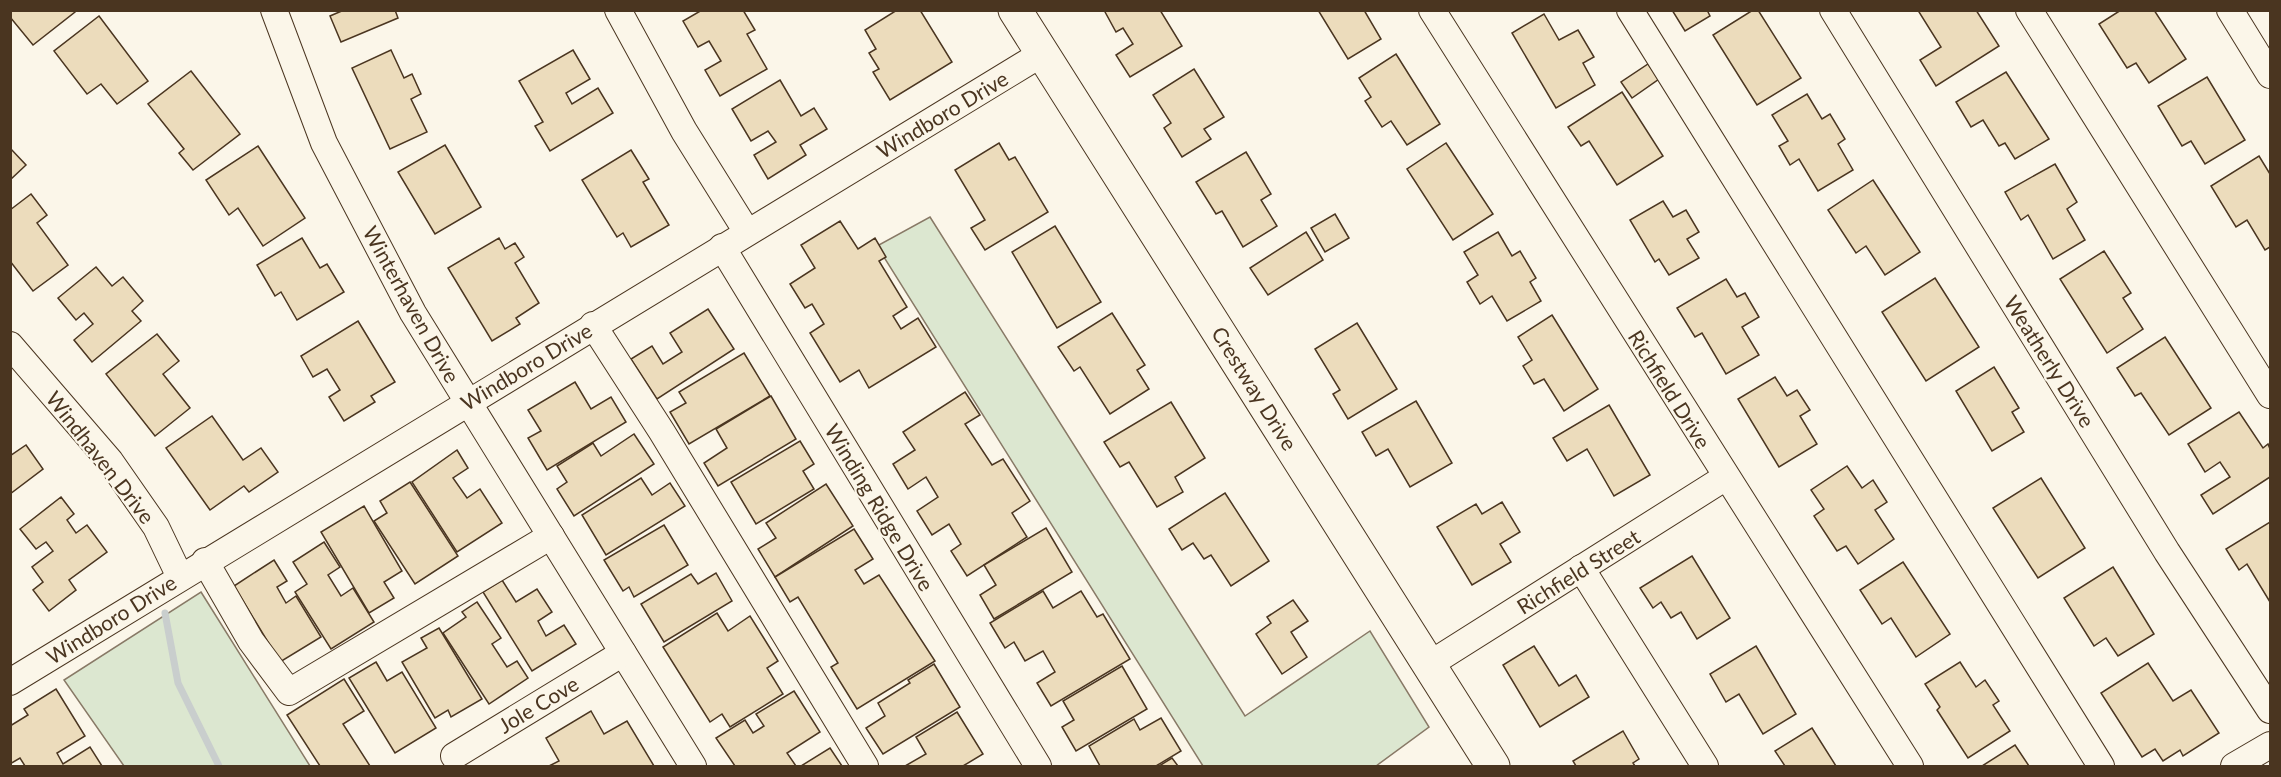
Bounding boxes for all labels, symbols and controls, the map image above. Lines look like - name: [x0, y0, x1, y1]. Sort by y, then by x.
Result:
- street label: Windboro Drive: [872, 65, 1012, 163]
- street label: Winterhaven Drive: [359, 221, 465, 387]
- street label: Weatherly Drive: [1999, 291, 2101, 431]
- street label: Windboro Drive: [456, 317, 596, 415]
- street label: Crestway Drive: [1207, 322, 1303, 454]
- street label: Richfield Drive: [1624, 325, 1716, 453]
- street label: Windhaven Drive: [42, 386, 160, 528]
- street label: Winding Ridge Drive: [820, 419, 940, 595]
- street label: Richfield Street: [1512, 523, 1644, 619]
- street label: Windboro Drive: [41, 569, 181, 669]
- street label: Jole Cove: [493, 670, 583, 738]

